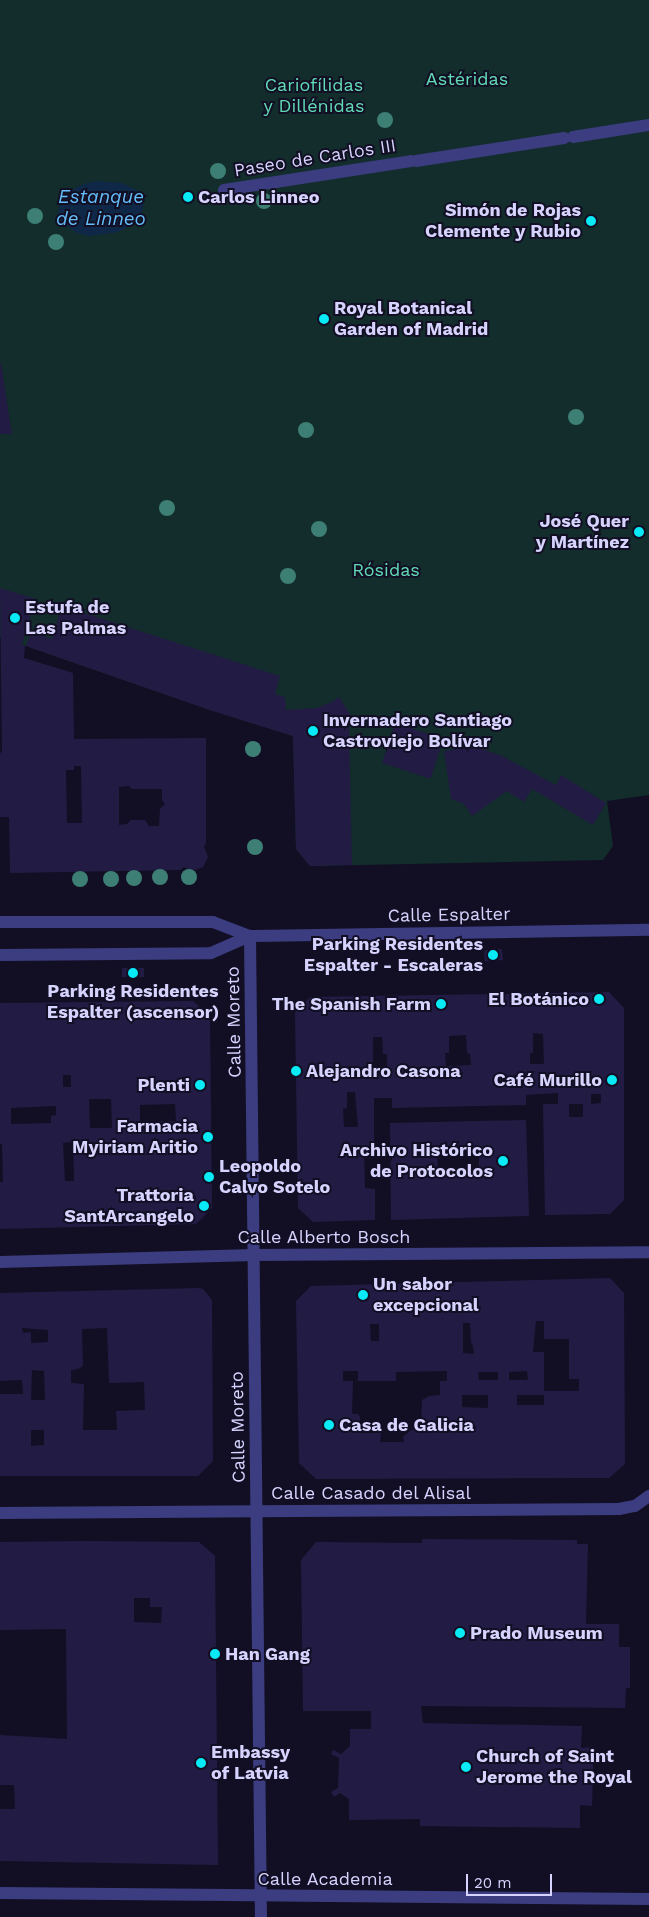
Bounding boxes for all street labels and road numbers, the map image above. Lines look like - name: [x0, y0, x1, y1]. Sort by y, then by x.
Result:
- street label: Paseo de Carlos III: [233, 135, 397, 181]
- street label: Calle Espalter: [387, 903, 511, 927]
- street label: Calle Moreto: [222, 966, 246, 1078]
- street label: Calle Alberto Bosch: [237, 1226, 411, 1248]
- street label: Calle Moreto: [226, 1371, 250, 1483]
- street label: Calle Casado del Alisal: [270, 1482, 472, 1504]
- street label: Calle Academia: [257, 1868, 393, 1890]

